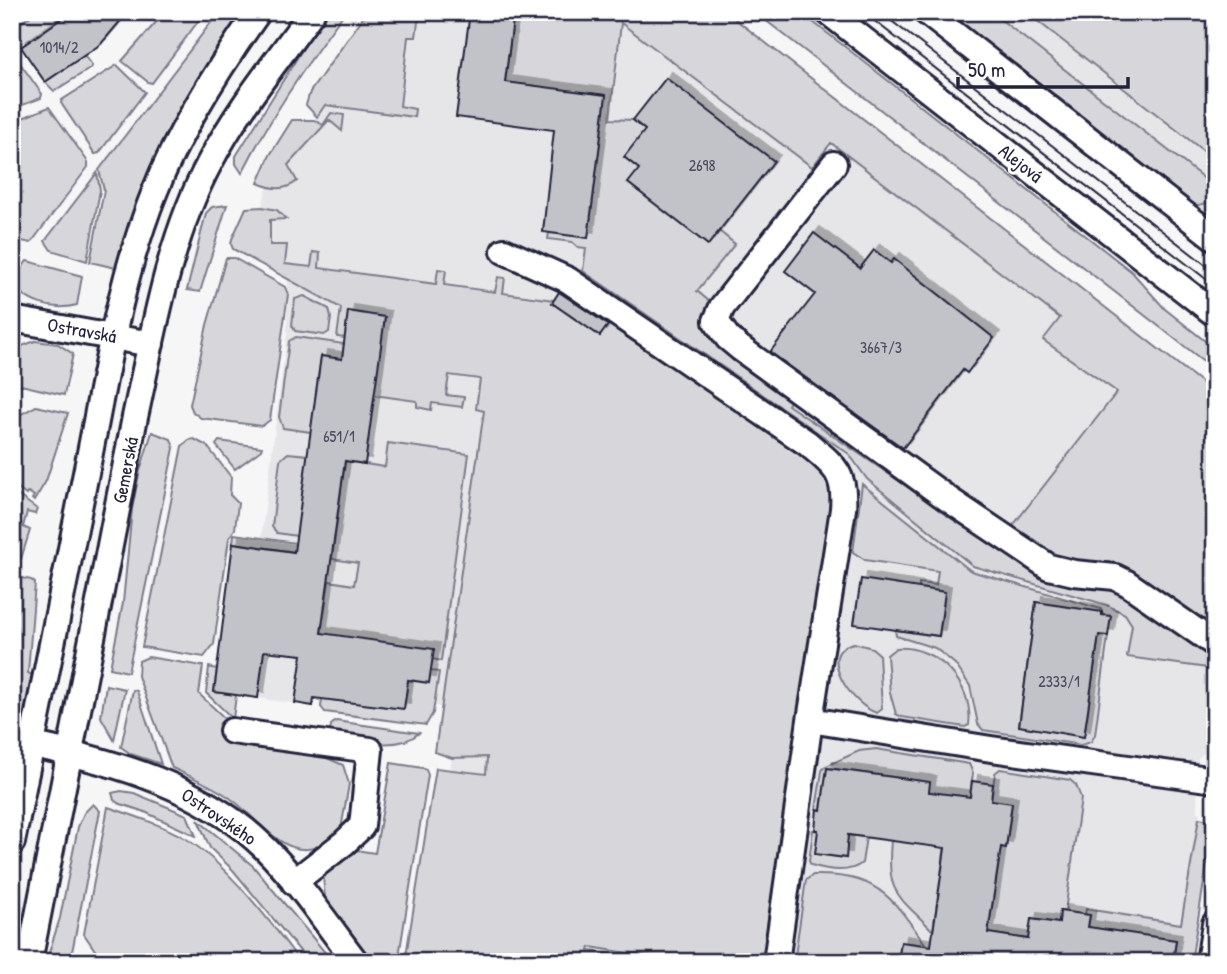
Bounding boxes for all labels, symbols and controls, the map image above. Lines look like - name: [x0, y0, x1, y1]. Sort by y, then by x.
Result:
- house number: 1014/2: [39, 36, 79, 58]
- scale bar: [958, 46, 1127, 90]
- text: 50 m: [968, 55, 1005, 84]
- street label: Alejová: [994, 138, 1049, 189]
- house number: 2698: [689, 154, 715, 176]
- street label: Ostravská: [46, 311, 119, 349]
- house number: 3667/3: [860, 336, 902, 358]
- house number: 651/1: [323, 425, 355, 447]
- street label: Gemerská: [106, 434, 144, 505]
- house number: 2333/1: [1038, 670, 1080, 692]
- street label: Ostrovského: [176, 781, 262, 851]

